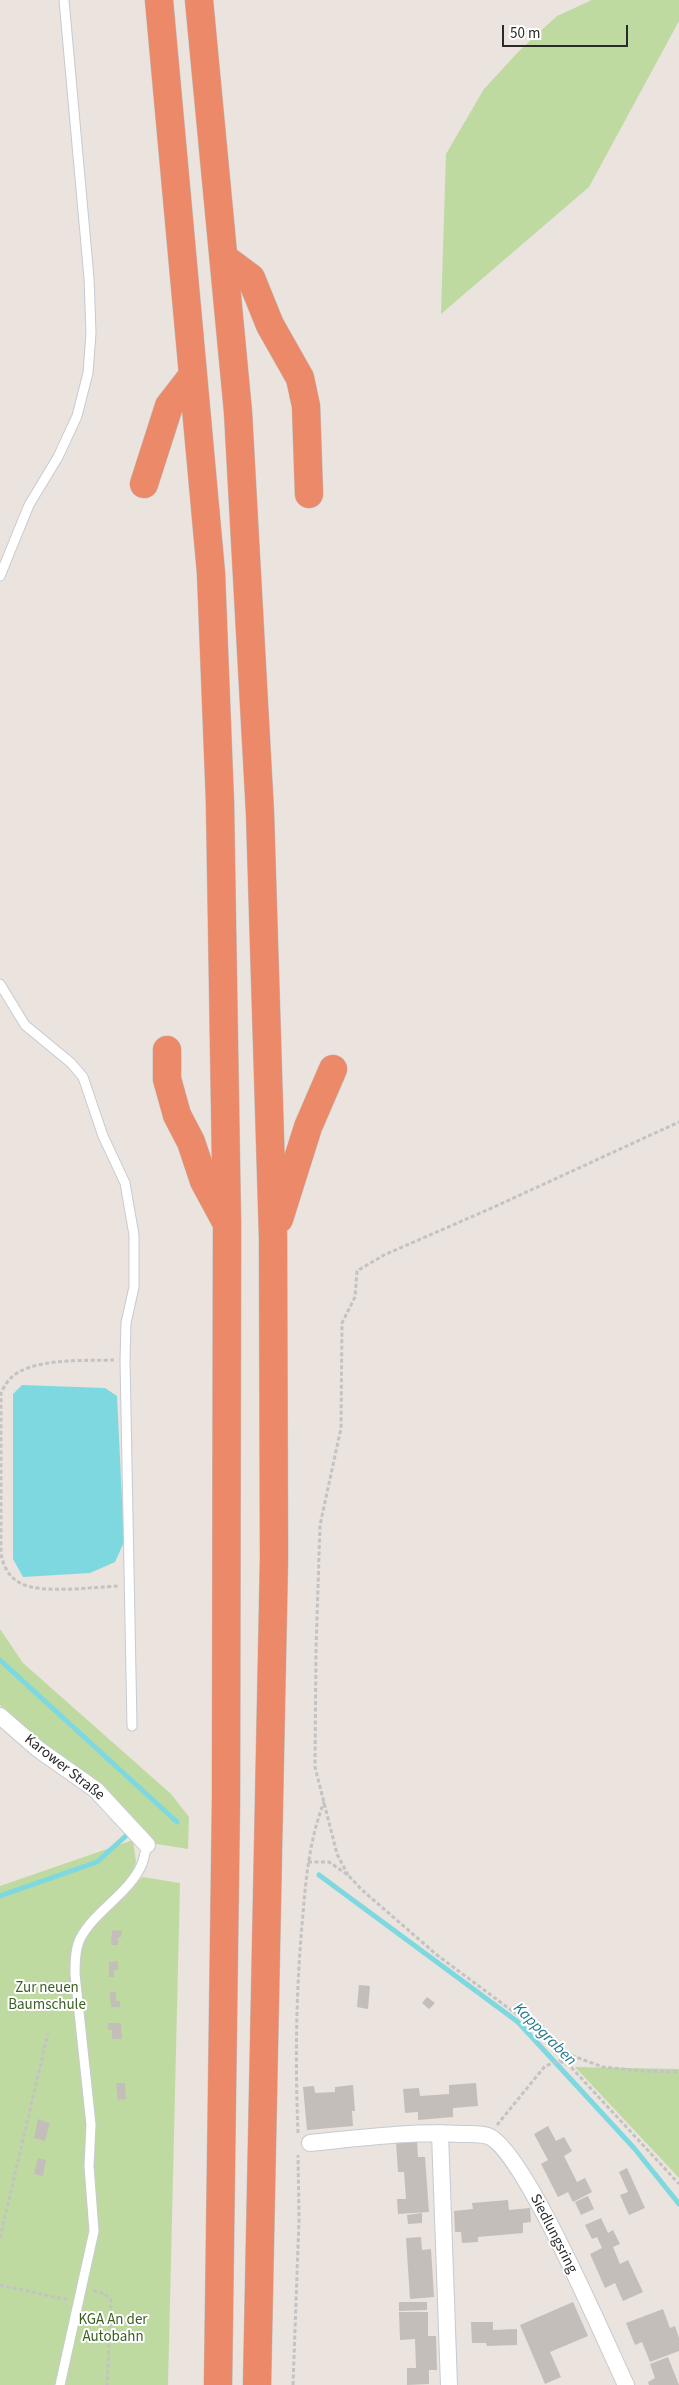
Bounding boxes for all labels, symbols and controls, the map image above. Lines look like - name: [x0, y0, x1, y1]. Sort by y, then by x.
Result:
- scale bar: [504, 15, 630, 47]
- text: 50 m: [510, 23, 540, 44]
- street label: Karower Straße: [20, 1731, 108, 1805]
- park label: Zur neuen Baumschule: [8, 1980, 86, 2015]
- water label: Kappgraben: [508, 1999, 580, 2071]
- street label: Siedlungsring: [525, 2192, 581, 2276]
- park label: KGA An der Autobahn: [78, 2312, 148, 2347]

